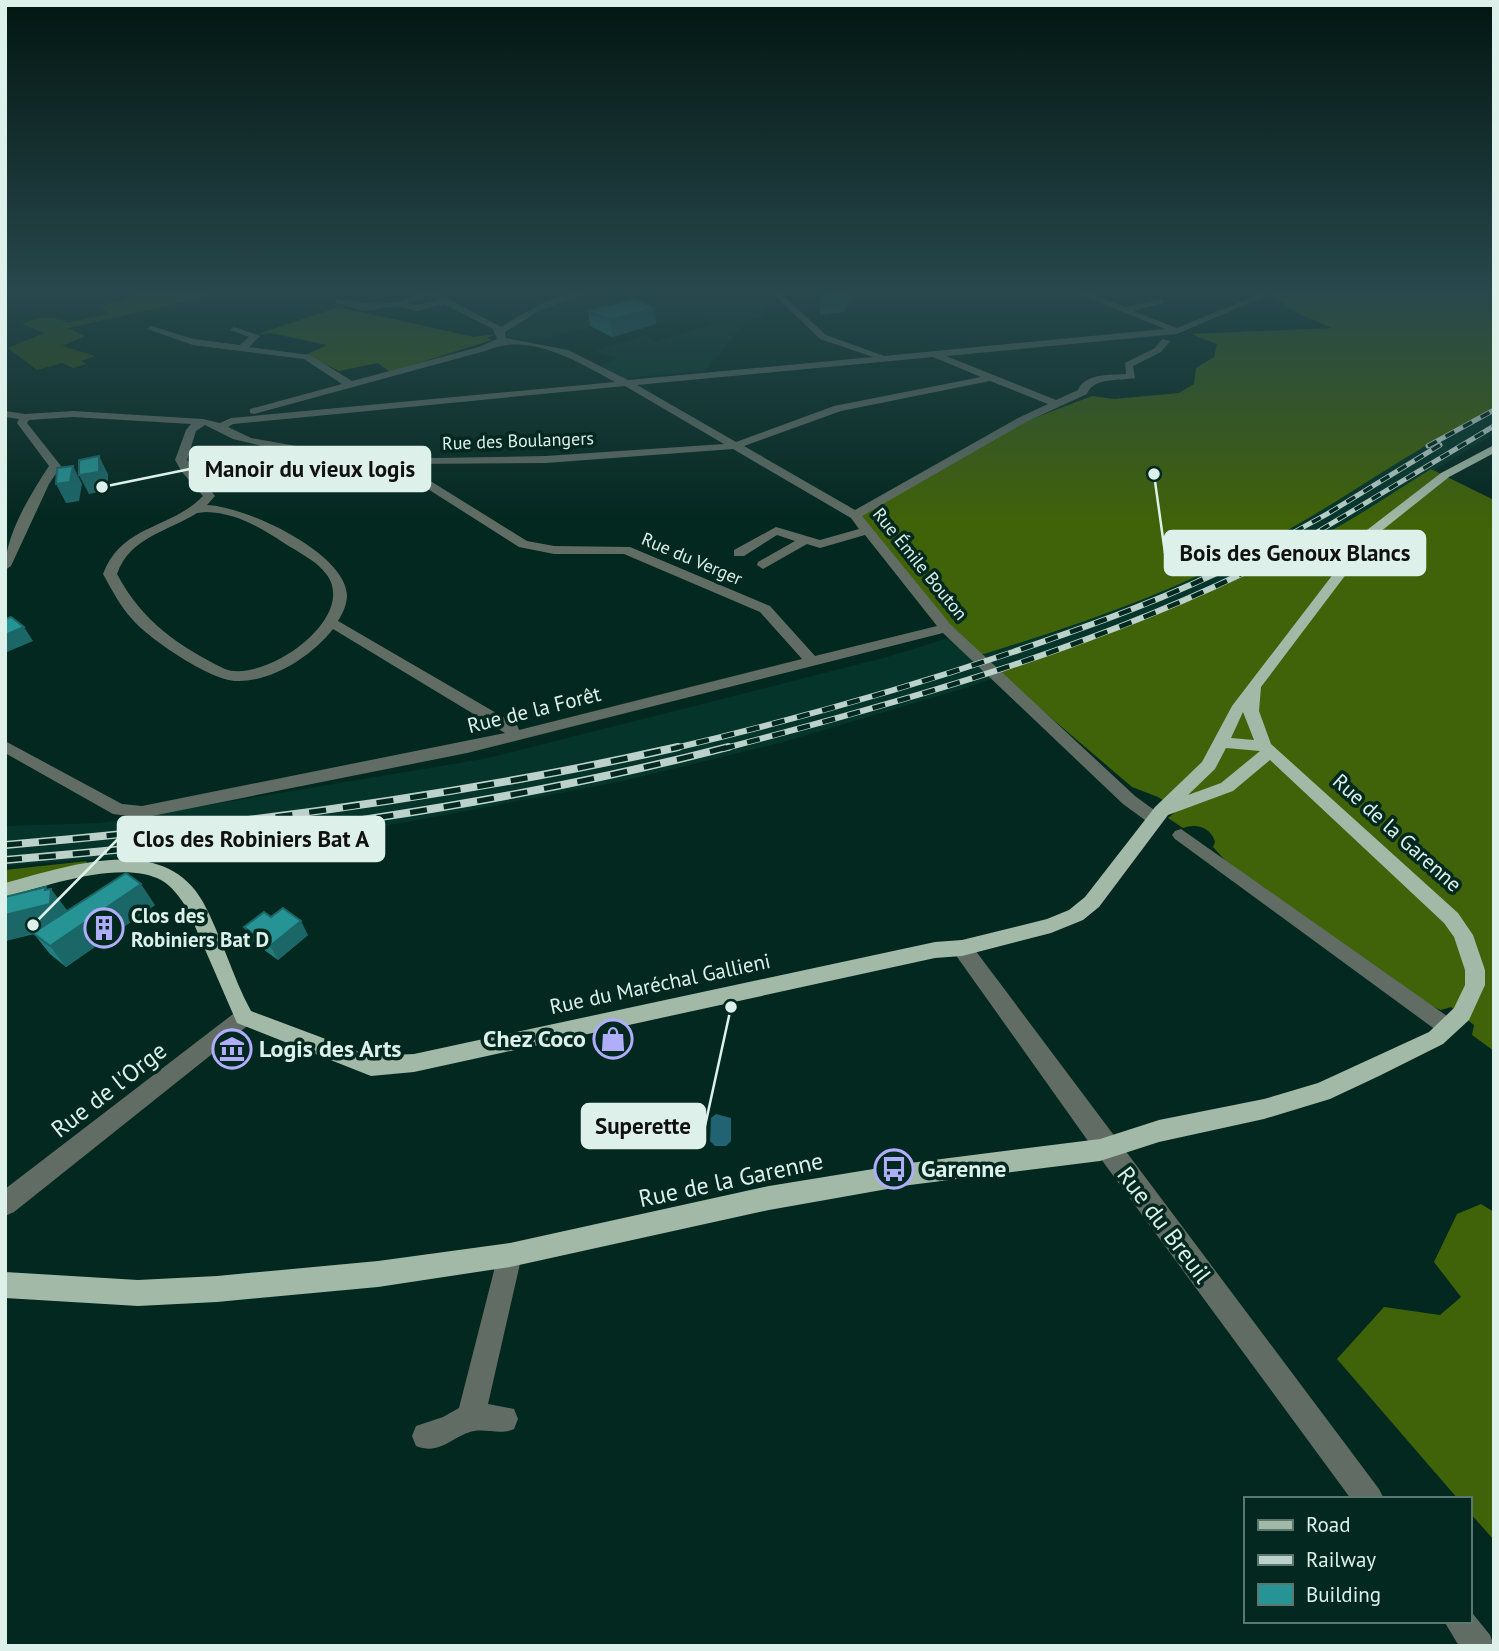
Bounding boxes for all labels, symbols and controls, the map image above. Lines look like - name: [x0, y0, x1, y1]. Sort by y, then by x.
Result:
- street label: Rue des Boulangers: [442, 426, 594, 455]
- callout: Manoir du vieux logis: [190, 447, 430, 491]
- text: Manoir du vieux logis: [205, 454, 416, 483]
- street label: Rue Émile Bouton: [868, 503, 973, 624]
- street label: Rue du Verger: [638, 527, 746, 590]
- callout: Bois des Genoux Blancs: [1165, 531, 1425, 575]
- text: Bois des Genoux Blancs: [1179, 538, 1411, 567]
- street label: Rue de la Forêt: [464, 680, 603, 739]
- street label: Rue de la Garenne: [1327, 768, 1467, 898]
- callout: Clos des Robiniers Bat A: [118, 817, 384, 861]
- text: Clos des Robiniers Bat A: [133, 824, 369, 853]
- place label: Clos des Robiniers Bat D: [131, 902, 269, 953]
- building icon: Clos des Robiniers Bat D: [83, 907, 125, 949]
- street label: Rue du Maréchal Gallieni: [547, 947, 773, 1020]
- shop icon: Chez Coco: [592, 1018, 634, 1060]
- place label: Chez Coco: [483, 1023, 586, 1054]
- museum icon: Logis des Arts: [211, 1028, 253, 1070]
- place label: Logis des Arts: [259, 1033, 401, 1064]
- street label: Rue de l'Orge: [45, 1035, 173, 1144]
- callout: Superette: [582, 1104, 705, 1148]
- text: Superette: [595, 1111, 691, 1140]
- street label: Rue de la Garenne: [636, 1145, 826, 1214]
- bus stop icon: Garenne: [873, 1148, 915, 1190]
- place label: Garenne: [921, 1153, 1007, 1184]
- street label: Rue du Breuil: [1110, 1160, 1218, 1289]
- legend: [1244, 1497, 1471, 1623]
- text: Road: [1306, 1511, 1350, 1538]
- text: Railway: [1306, 1546, 1376, 1573]
- text: Building: [1306, 1581, 1381, 1608]

